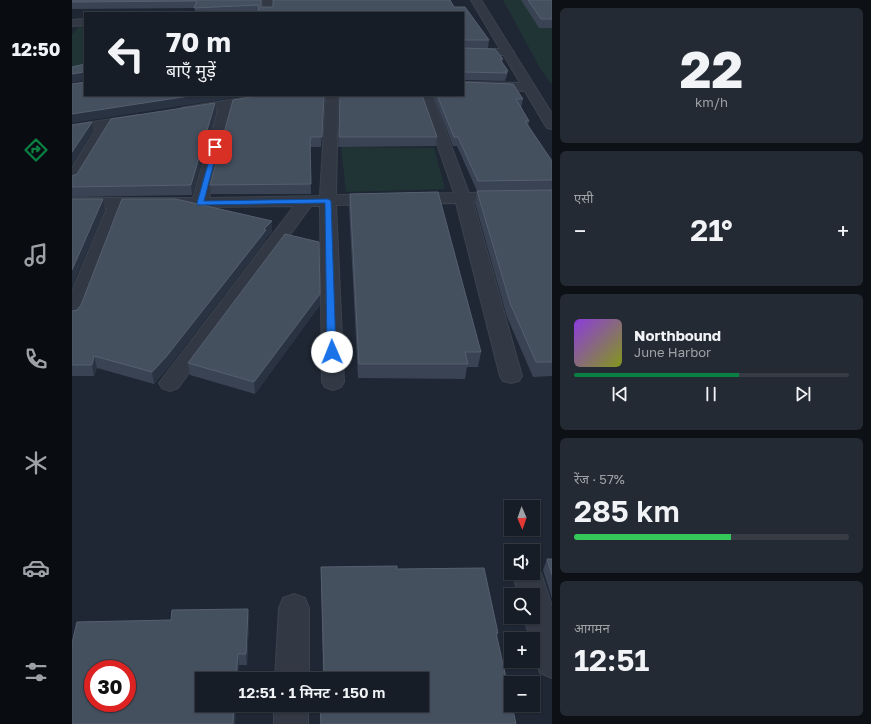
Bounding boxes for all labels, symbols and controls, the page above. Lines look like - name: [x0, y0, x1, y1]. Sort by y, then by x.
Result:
- text: 70 m: [166, 25, 231, 58]
- icon: left: [100, 28, 152, 80]
- text: 22: [680, 37, 743, 99]
- text: 12:50: [12, 38, 60, 60]
- text: बाएँ मुड़ें: [166, 59, 216, 81]
- text: km/h: [695, 94, 728, 110]
- pin: [198, 130, 232, 164]
- icon: directions: [22, 136, 50, 164]
- icon: arrive: [204, 136, 226, 158]
- text: एसी: [574, 190, 593, 206]
- text: 21°: [690, 212, 733, 248]
- text: −: [574, 217, 586, 244]
- text: +: [837, 217, 849, 244]
- icon: music: [22, 241, 50, 269]
- text: Northbound: [634, 326, 721, 344]
- position arrow: [311, 331, 353, 373]
- text: June Harbor: [634, 344, 711, 360]
- icon: phone: [22, 345, 50, 373]
- icon: previous: [609, 383, 631, 405]
- icon: pause: [700, 383, 722, 405]
- icon: next: [792, 383, 814, 405]
- icon: climate: [22, 449, 50, 477]
- text: रेंज · 57%: [574, 471, 625, 487]
- text: 285 km: [574, 493, 680, 529]
- north arrow: [504, 500, 540, 536]
- map controls: [504, 500, 540, 712]
- button: sound: [504, 544, 540, 580]
- icon: car: [22, 554, 50, 582]
- button: search: [504, 588, 540, 624]
- text: आगमन: [574, 620, 610, 636]
- button: +: [504, 632, 540, 668]
- text: 12:51: [574, 642, 649, 678]
- icon: filters: [22, 658, 50, 686]
- speed limit sign: 30: [84, 660, 136, 712]
- button: −: [504, 676, 540, 712]
- text: 12:51 · 1 मिनट · 150 m: [239, 683, 385, 701]

